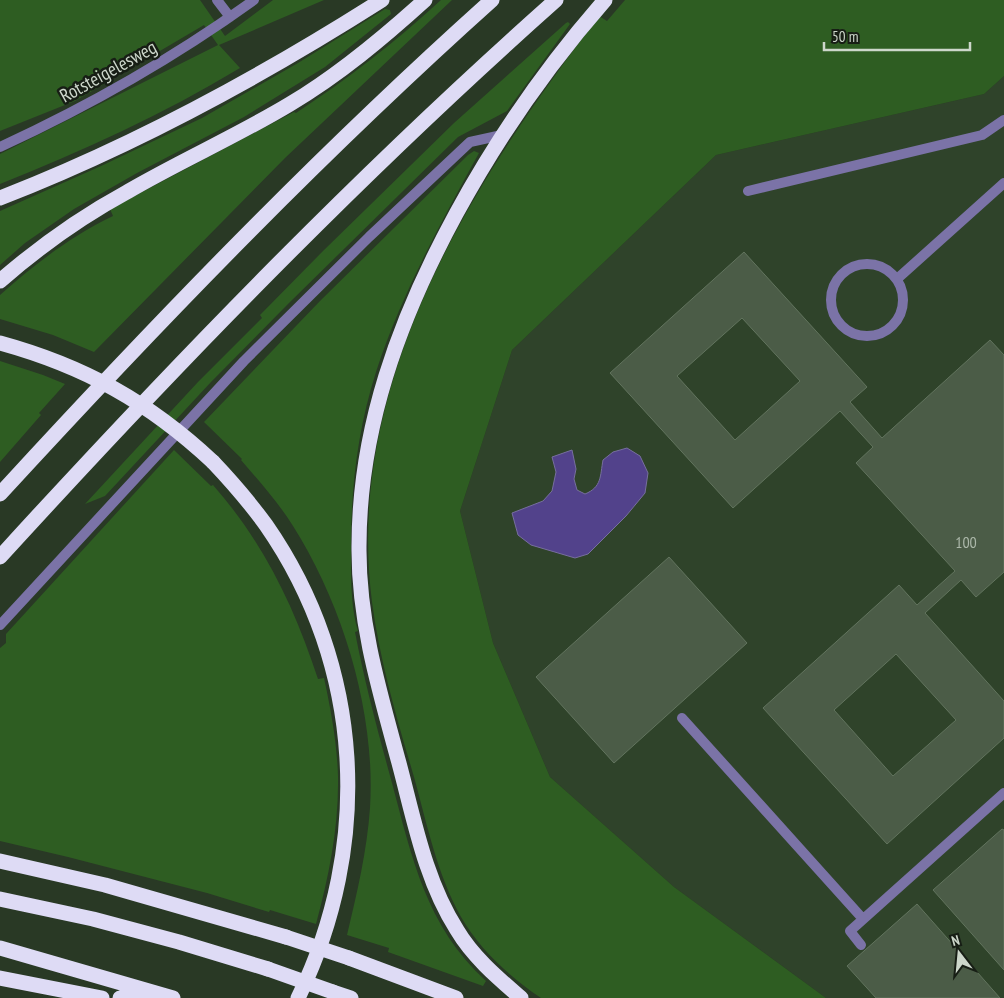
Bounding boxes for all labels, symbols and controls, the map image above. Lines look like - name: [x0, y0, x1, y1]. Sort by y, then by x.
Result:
- scale bar: [824, 20, 970, 52]
- text: 50 m: [832, 27, 858, 46]
- street label: Rotsteigelesweg: [55, 35, 161, 107]
- house number: 100: [955, 532, 977, 552]
- north arrow: [934, 928, 984, 978]
- text: N: [949, 931, 962, 950]

